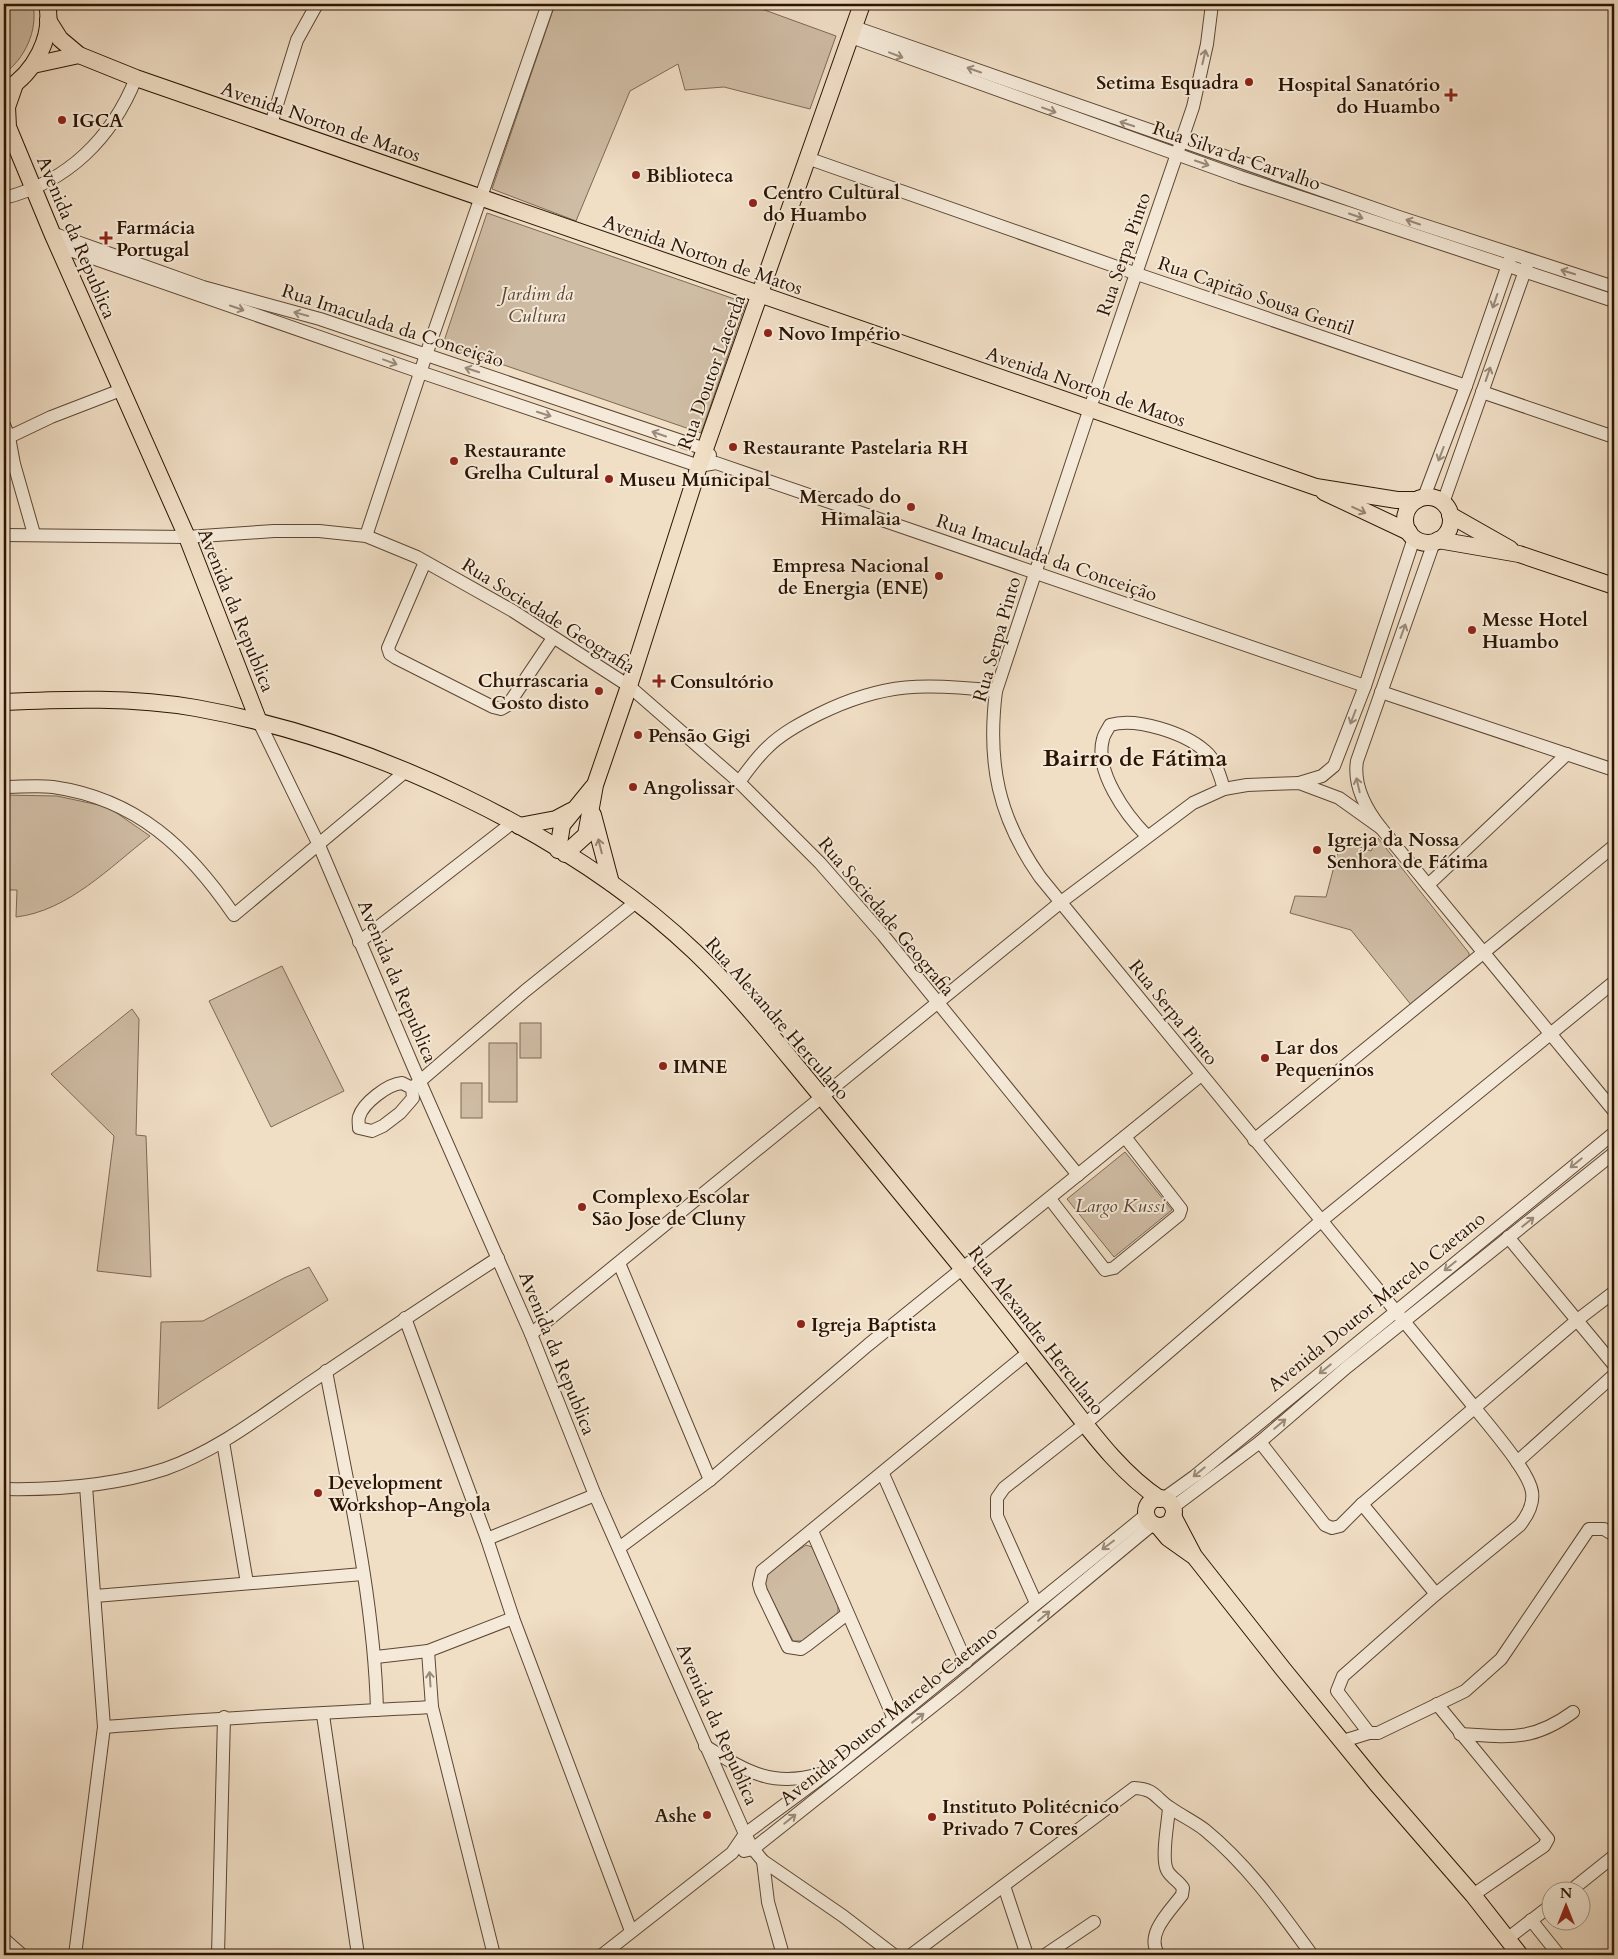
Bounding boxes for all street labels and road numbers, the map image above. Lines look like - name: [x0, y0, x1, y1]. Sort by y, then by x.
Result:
- street label: Avenida Norton de Matos: [217, 76, 424, 168]
- street label: Rua Silva da Carvalho: [1149, 115, 1324, 197]
- street label: Avenida da Republica: [30, 152, 122, 323]
- street label: Rua Serpa Pinto: [1091, 189, 1157, 320]
- street label: Avenida Norton de Matos: [599, 209, 806, 301]
- street label: Rua Capitão Sousa Gentil: [1154, 250, 1357, 342]
- street label: Rua Imaculada da Conceição: [278, 278, 507, 374]
- street label: Rua Doutor Lacerda: [672, 291, 752, 454]
- street label: Avenida Norton de Matos: [982, 341, 1189, 433]
- street label: Rua Imaculada da Conceição: [933, 508, 1161, 608]
- street label: Avenida da Republica: [191, 525, 281, 696]
- street label: Rua Sociedade Geografia: [457, 552, 640, 680]
- street label: Rua Serpa Pinto: [967, 574, 1027, 705]
- street label: Rua Sociedade Geografia: [812, 832, 961, 1002]
- street label: Avenida da Republica: [351, 896, 443, 1067]
- street label: Rua Alexandre Herculano: [699, 932, 855, 1106]
- street label: Rua Serpa Pinto: [1123, 954, 1224, 1071]
- street label: Avenida Doutor Marcelo Caetano: [1262, 1206, 1491, 1398]
- street label: Rua Alexandre Herculano: [962, 1241, 1110, 1420]
- street label: Avenida da Republica: [512, 1268, 602, 1439]
- street label: Avenida Doutor Marcelo Caetano: [774, 1620, 1003, 1812]
- street label: Avenida da Republica: [670, 1639, 764, 1809]

